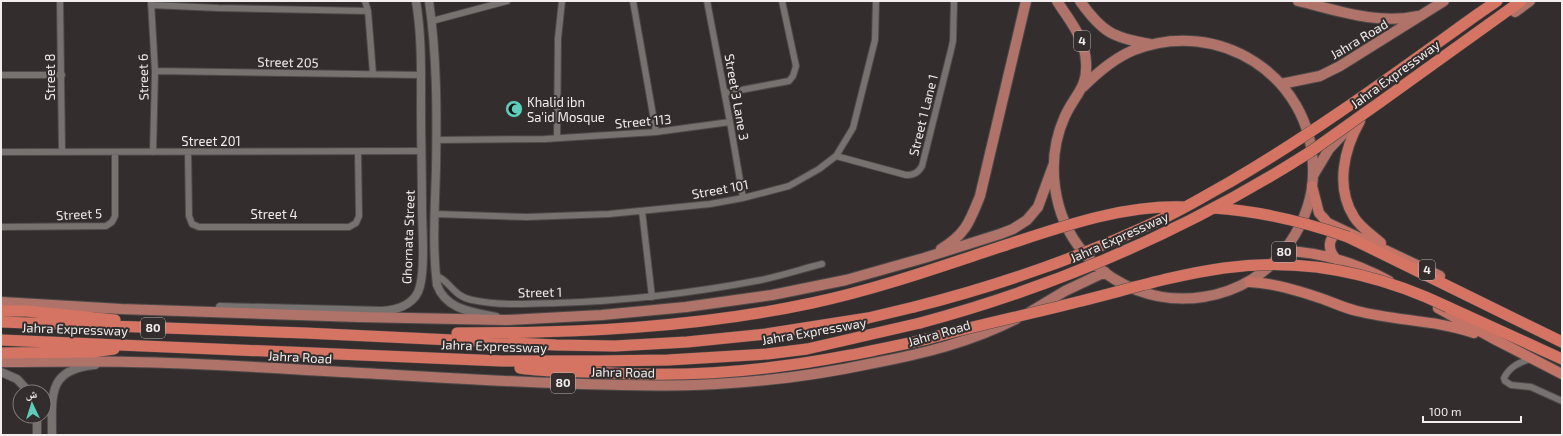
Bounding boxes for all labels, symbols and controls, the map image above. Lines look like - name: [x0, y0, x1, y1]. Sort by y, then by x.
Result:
- street label: Jahra Road: [1327, 16, 1391, 62]
- road number: 4: [1074, 31, 1090, 51]
- street label: Jahra Expressway: [1347, 36, 1443, 112]
- street label: Street 3 Lane 3: [722, 52, 752, 142]
- street label: Street 205: [257, 53, 319, 71]
- street label: Street 8: [42, 54, 58, 100]
- street label: Street 6: [135, 54, 151, 100]
- street label: Street 1 Lane 1: [905, 73, 941, 157]
- place label: Khalid ibn Sa'id Mosque: [527, 94, 605, 125]
- mosque icon: Khalid ibn Sa'id Mosque: [504, 99, 524, 119]
- street label: Street 113: [614, 111, 672, 131]
- street label: Street 201: [181, 133, 241, 149]
- street label: Street 101: [690, 176, 750, 202]
- street label: Ghornata Street: [398, 190, 418, 284]
- street label: Street 5: [56, 205, 102, 223]
- street label: Street 4: [250, 206, 298, 222]
- street label: Jahra Expressway: [1067, 208, 1171, 266]
- road number: 80: [1272, 242, 1296, 262]
- road number: 4: [1419, 260, 1435, 280]
- street label: Street 1: [518, 284, 562, 300]
- street label: Jahra Expressway: [760, 314, 868, 348]
- street label: Jahra Road: [906, 316, 972, 350]
- road number: 80: [141, 318, 165, 338]
- street label: Jahra Expressway: [22, 319, 128, 339]
- street label: Jahra Expressway: [441, 336, 547, 356]
- street label: Jahra Road: [267, 347, 333, 367]
- street label: Jahra Road: [591, 363, 655, 381]
- road number: 80: [551, 373, 575, 393]
- north arrow: [12, 384, 52, 424]
- text: ش: [25, 387, 38, 402]
- scale bar: [1423, 398, 1521, 424]
- text: 100 m: [1429, 404, 1461, 418]

